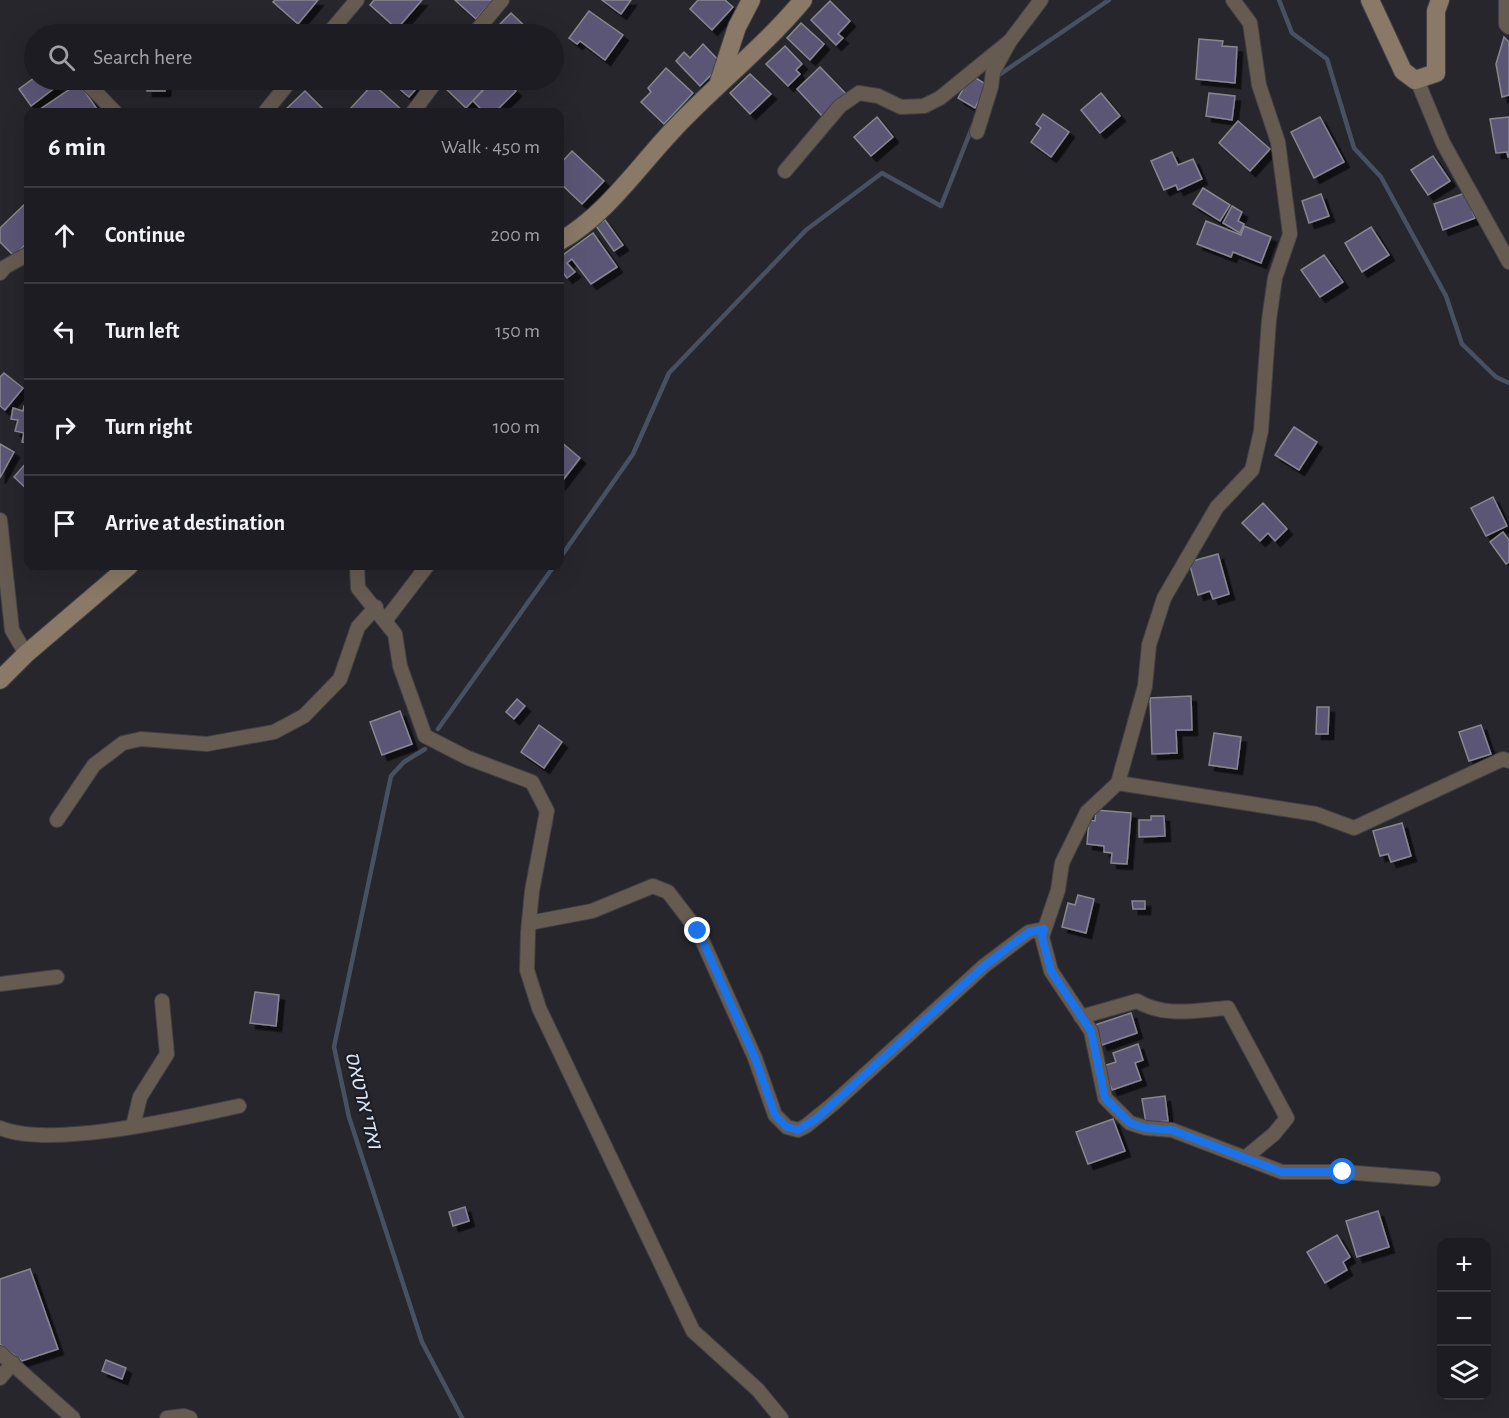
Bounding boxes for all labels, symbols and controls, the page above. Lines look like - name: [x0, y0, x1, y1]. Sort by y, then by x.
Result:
- search box: [24, 24, 564, 90]
- icon: search: [45, 41, 78, 74]
- text: Search here: [93, 46, 192, 68]
- text: 6 min: [48, 134, 106, 160]
- text: Walk · 450 m: [441, 137, 540, 157]
- icon: ahead: [48, 219, 81, 252]
- text: Continue: [105, 224, 185, 246]
- text: 200 m: [490, 225, 540, 245]
- icon: left: [48, 315, 81, 348]
- text: Turn left: [105, 320, 179, 342]
- text: 150 m: [495, 321, 540, 341]
- icon: right: [48, 411, 81, 444]
- text: Turn right: [105, 416, 192, 438]
- text: 100 m: [493, 417, 540, 437]
- icon: arrive: [48, 507, 81, 540]
- text: Arrive at destination: [105, 512, 285, 534]
- route end: [684, 917, 710, 943]
- water label: ואדי ארטאס: [341, 1049, 385, 1152]
- route start: [1329, 1158, 1355, 1184]
- map controls: [1437, 1238, 1491, 1400]
- button: +: [1437, 1238, 1491, 1292]
- button: −: [1437, 1292, 1491, 1346]
- button: layers: [1437, 1346, 1491, 1400]

